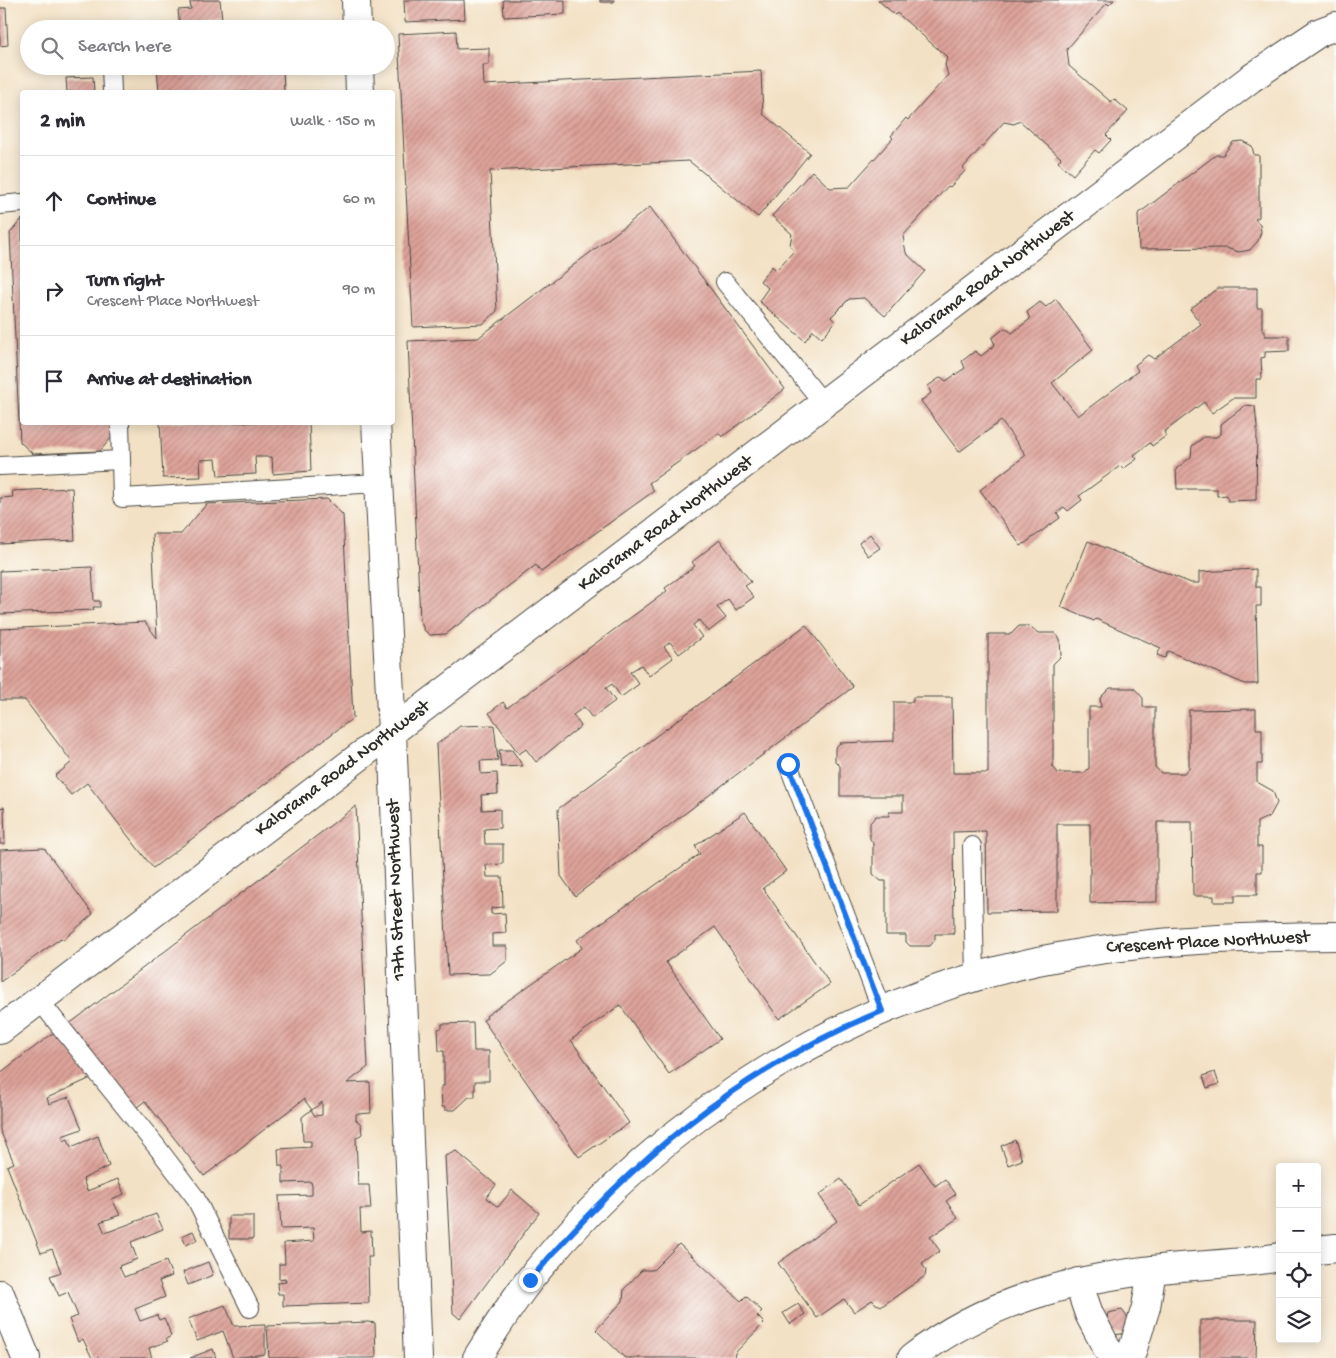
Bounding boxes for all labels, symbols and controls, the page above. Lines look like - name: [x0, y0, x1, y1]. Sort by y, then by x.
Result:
- search box: [20, 20, 395, 75]
- icon: search: [38, 34, 66, 62]
- text: Search here: [78, 36, 172, 59]
- text: 2 min: [40, 110, 85, 135]
- text: Walk · 150 m: [290, 113, 375, 132]
- icon: ahead: [40, 187, 68, 215]
- text: Continue: [87, 189, 156, 212]
- text: 60 m: [343, 191, 375, 210]
- street label: Kalorama Road Northwest: [896, 204, 1082, 352]
- text: Turn right: [87, 270, 163, 293]
- icon: right: [40, 277, 68, 305]
- text: 90 m: [343, 281, 375, 300]
- text: Crescent Place Northwest: [87, 293, 258, 312]
- icon: arrive: [40, 367, 68, 395]
- text: Arrive at destination: [87, 369, 251, 392]
- street label: Kalorama Road Northwest: [574, 449, 760, 597]
- street label: Kalorama Road Northwest: [251, 694, 437, 842]
- route start: [777, 753, 800, 776]
- street label: 17th Street Northwest: [382, 797, 412, 982]
- street label: Crescent Place Northwest: [1106, 926, 1312, 960]
- map controls: [1276, 1163, 1321, 1343]
- button: +: [1276, 1163, 1321, 1208]
- button: −: [1276, 1208, 1321, 1253]
- button: locate: [1276, 1253, 1321, 1298]
- route end: [519, 1269, 542, 1292]
- button: layers: [1276, 1298, 1321, 1343]

